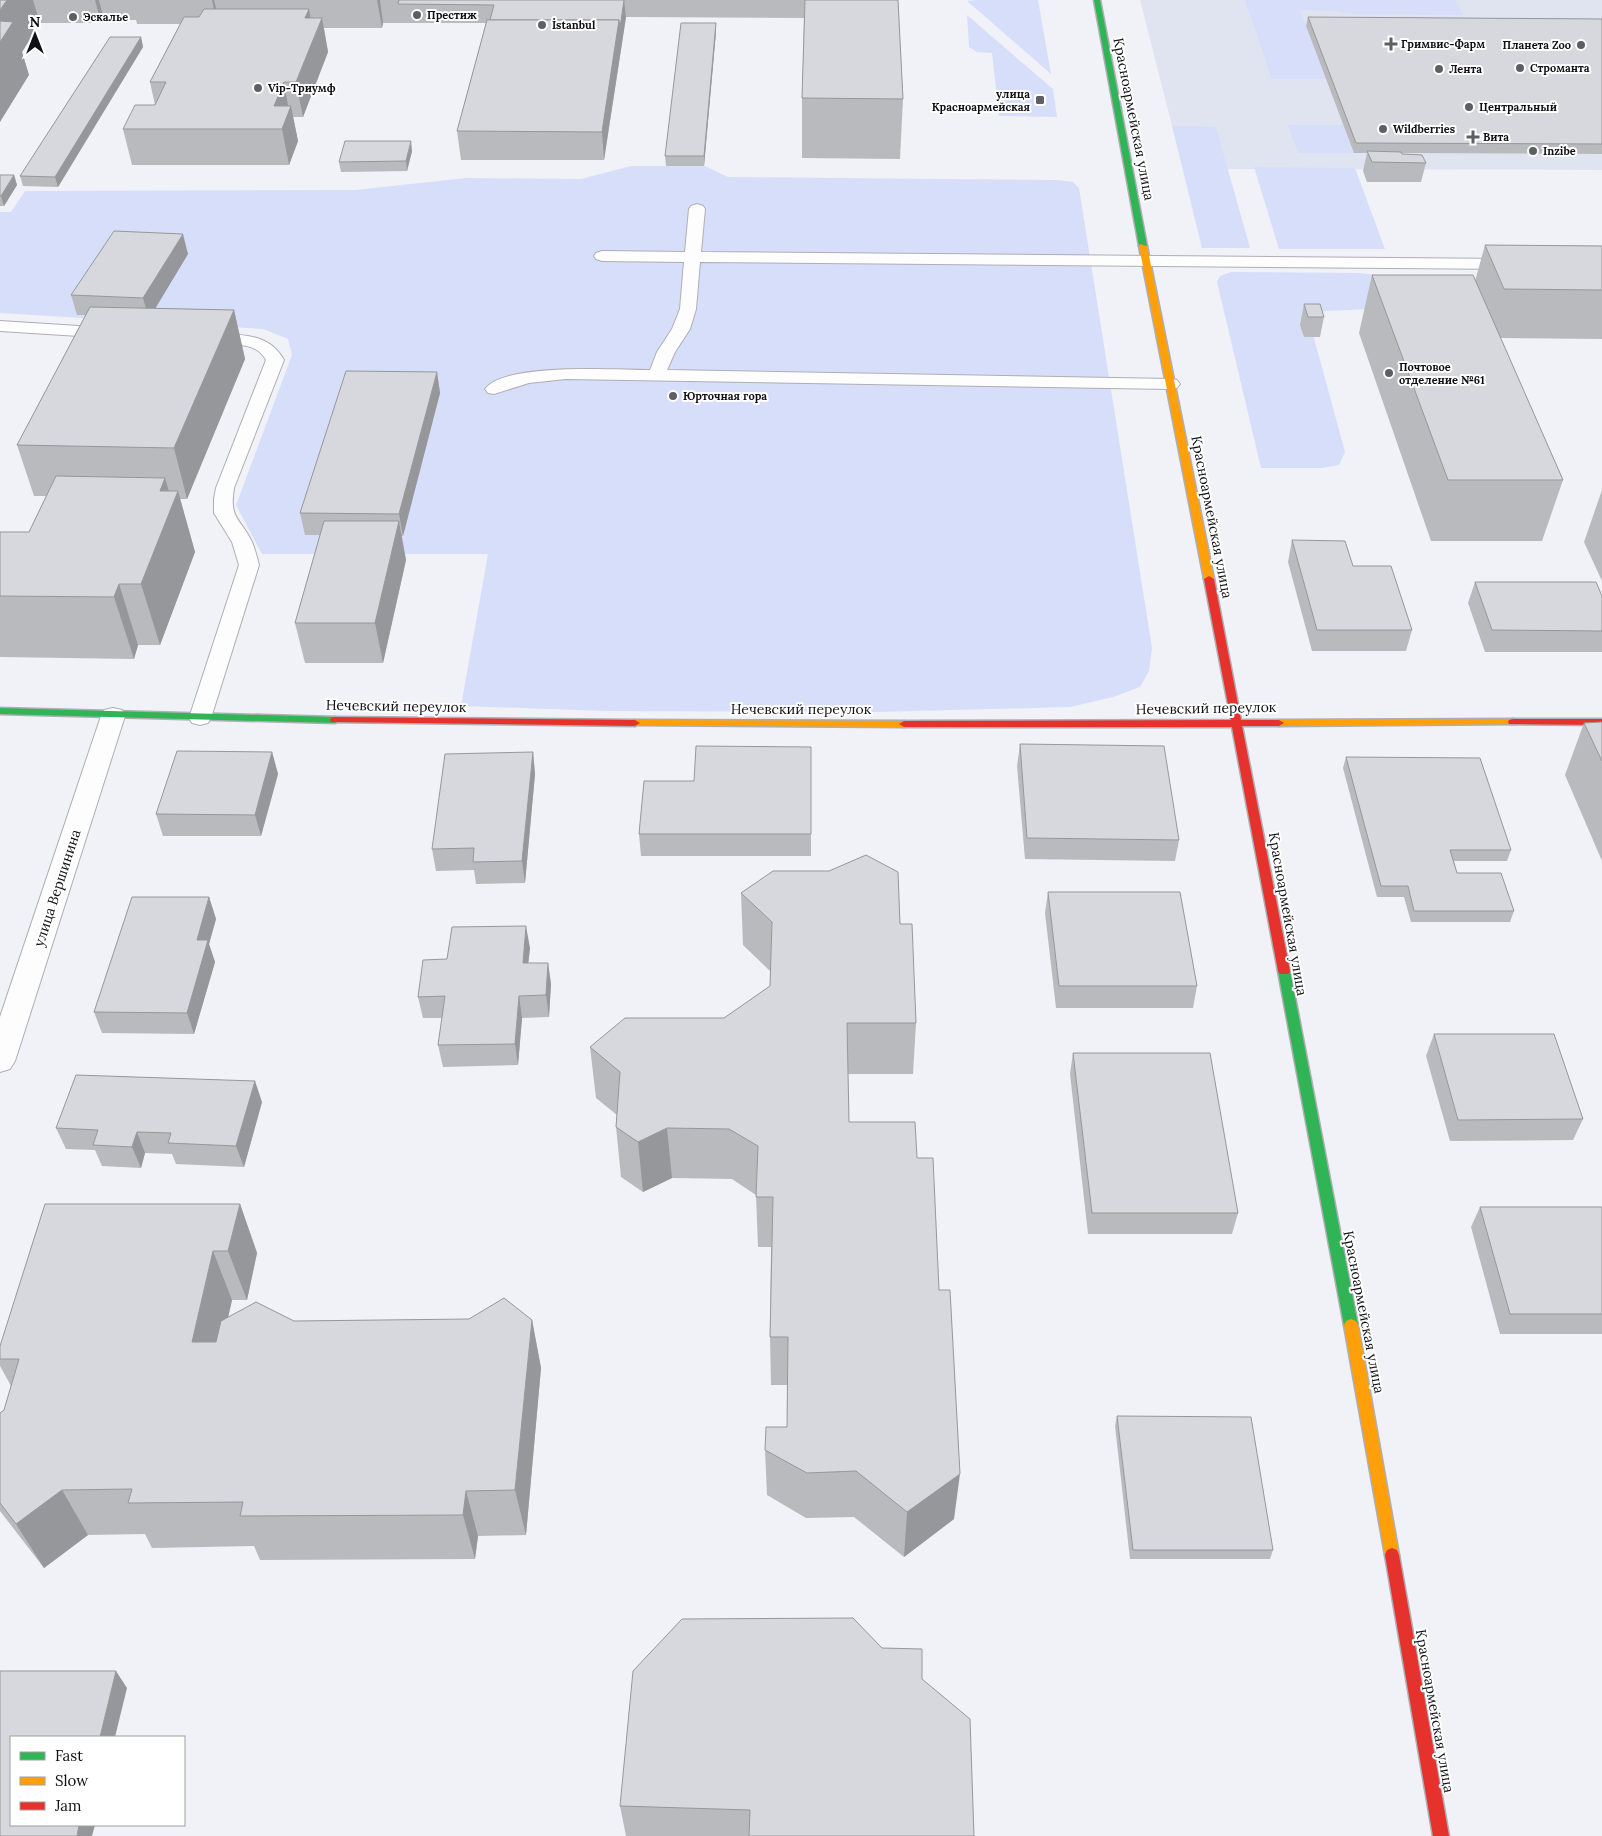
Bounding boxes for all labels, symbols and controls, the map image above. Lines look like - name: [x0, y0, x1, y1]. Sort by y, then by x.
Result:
- place label: Престиж: [427, 8, 477, 22]
- marker: Престиж: [411, 9, 423, 21]
- north arrow: [10, 10, 60, 60]
- place label: Эскалье: [83, 10, 128, 24]
- marker: Эскалье: [67, 11, 79, 23]
- text: N: [30, 13, 41, 31]
- place label: İstanbul: [552, 18, 596, 32]
- marker: İstanbul: [536, 19, 548, 31]
- street label: Красноармейская улица: [1109, 36, 1159, 202]
- place label: Гримвис-Фарм: [1401, 37, 1485, 51]
- marker: Гримвис-Фарм: [1385, 38, 1397, 50]
- place label: Планета Zoo: [1502, 38, 1571, 52]
- marker: Планета Zoo: [1575, 39, 1587, 51]
- place label: Строманта: [1530, 61, 1590, 75]
- place label: Лента: [1449, 62, 1482, 76]
- marker: Строманта: [1514, 62, 1526, 74]
- marker: Лента: [1433, 63, 1445, 75]
- place label: Vip-Триумф: [268, 81, 336, 95]
- marker: Vip-Триумф: [252, 82, 264, 94]
- place label: улица Красноармейская: [932, 87, 1030, 114]
- marker: улица Красноармейская: [1034, 94, 1046, 106]
- place label: Центральный: [1479, 100, 1557, 114]
- marker: Центральный: [1463, 101, 1475, 113]
- place label: Wildberries: [1393, 122, 1455, 136]
- marker: Wildberries: [1377, 123, 1389, 135]
- place label: Вита: [1483, 130, 1509, 144]
- marker: Вита: [1467, 131, 1479, 143]
- place label: Inzibe: [1543, 144, 1576, 158]
- marker: Inzibe: [1527, 145, 1539, 157]
- place label: Почтовое отделение №61: [1399, 360, 1485, 387]
- marker: Почтовое отделение №61: [1383, 367, 1395, 379]
- place label: Юрточная гора: [683, 389, 767, 403]
- marker: Юрточная гора: [667, 390, 679, 402]
- street label: Красноармейская улица: [1187, 434, 1237, 600]
- street label: Нечевский переулок: [326, 696, 467, 716]
- street label: Нечевский переулок: [1136, 698, 1277, 718]
- street label: Нечевский переулок: [731, 700, 872, 718]
- street label: улица Вершинина: [30, 827, 84, 949]
- street label: Красноармейская улица: [1265, 831, 1311, 997]
- street label: Красноармейская улица: [1339, 1229, 1389, 1395]
- street label: Красноармейская улица: [1412, 1628, 1458, 1794]
- legend: [10, 1736, 185, 1826]
- text: Fast: [55, 1746, 83, 1765]
- text: Slow: [55, 1771, 88, 1790]
- text: Jam: [54, 1796, 82, 1815]

